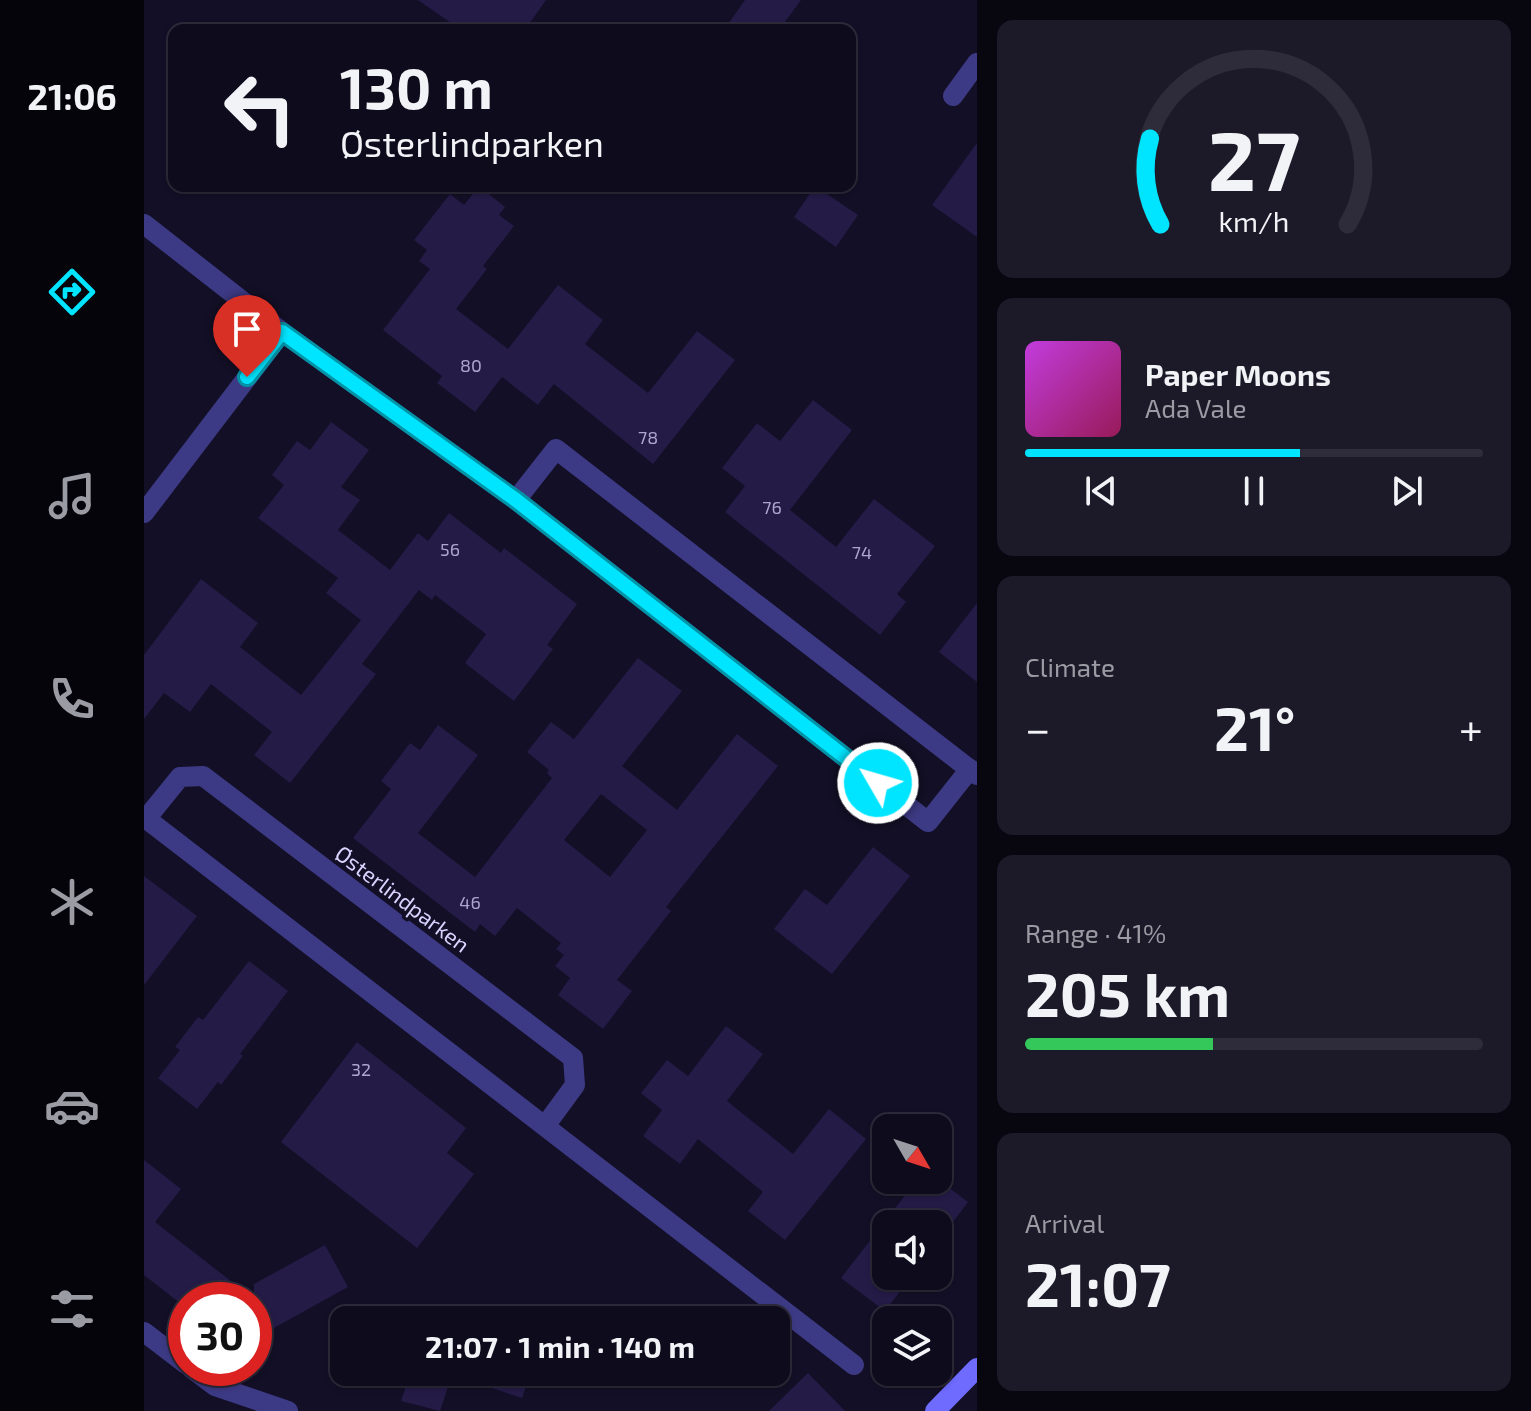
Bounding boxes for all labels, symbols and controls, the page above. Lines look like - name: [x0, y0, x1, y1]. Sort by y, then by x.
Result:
- text: 130 m: [340, 53, 493, 120]
- icon: left: [208, 56, 312, 160]
- text: 21:06: [27, 74, 117, 117]
- text: 27: [1208, 108, 1300, 208]
- text: Østerlindparken: [340, 121, 604, 164]
- text: km/h: [1219, 203, 1289, 238]
- icon: directions: [44, 264, 100, 320]
- pin: [213, 295, 281, 377]
- icon: arrive: [225, 307, 269, 351]
- house number: 80: [460, 354, 482, 376]
- text: Paper Moons: [1145, 356, 1331, 392]
- text: Ada Vale: [1145, 392, 1247, 423]
- house number: 78: [638, 426, 658, 448]
- icon: music: [44, 468, 100, 524]
- icon: previous: [1079, 469, 1123, 513]
- icon: pause: [1232, 469, 1276, 513]
- icon: next: [1385, 469, 1429, 513]
- house number: 76: [762, 496, 782, 518]
- house number: 56: [440, 538, 460, 560]
- house number: 74: [852, 541, 872, 563]
- text: Climate: [1025, 651, 1115, 682]
- icon: phone: [44, 671, 100, 727]
- text: 21°: [1214, 691, 1295, 763]
- text: −: [1025, 701, 1051, 754]
- text: +: [1459, 701, 1483, 754]
- position arrow: [836, 741, 920, 825]
- street label: Østerlindparken: [331, 839, 475, 957]
- icon: climate: [44, 874, 100, 930]
- house number: 46: [459, 891, 481, 913]
- text: Range · 41%: [1025, 917, 1166, 948]
- text: 205 km: [1025, 957, 1230, 1029]
- house number: 32: [351, 1058, 371, 1080]
- icon: car: [44, 1078, 100, 1134]
- north arrow: [872, 1114, 952, 1194]
- map controls: [872, 1114, 952, 1386]
- text: Arrival: [1025, 1207, 1104, 1238]
- button: sound: [872, 1210, 952, 1290]
- text: 21:07: [1025, 1247, 1171, 1319]
- icon: filters: [44, 1281, 100, 1337]
- speed limit sign: 30: [168, 1282, 272, 1386]
- button: layers: [872, 1306, 952, 1386]
- text: 21:07 · 1 min · 140 m: [425, 1328, 695, 1364]

